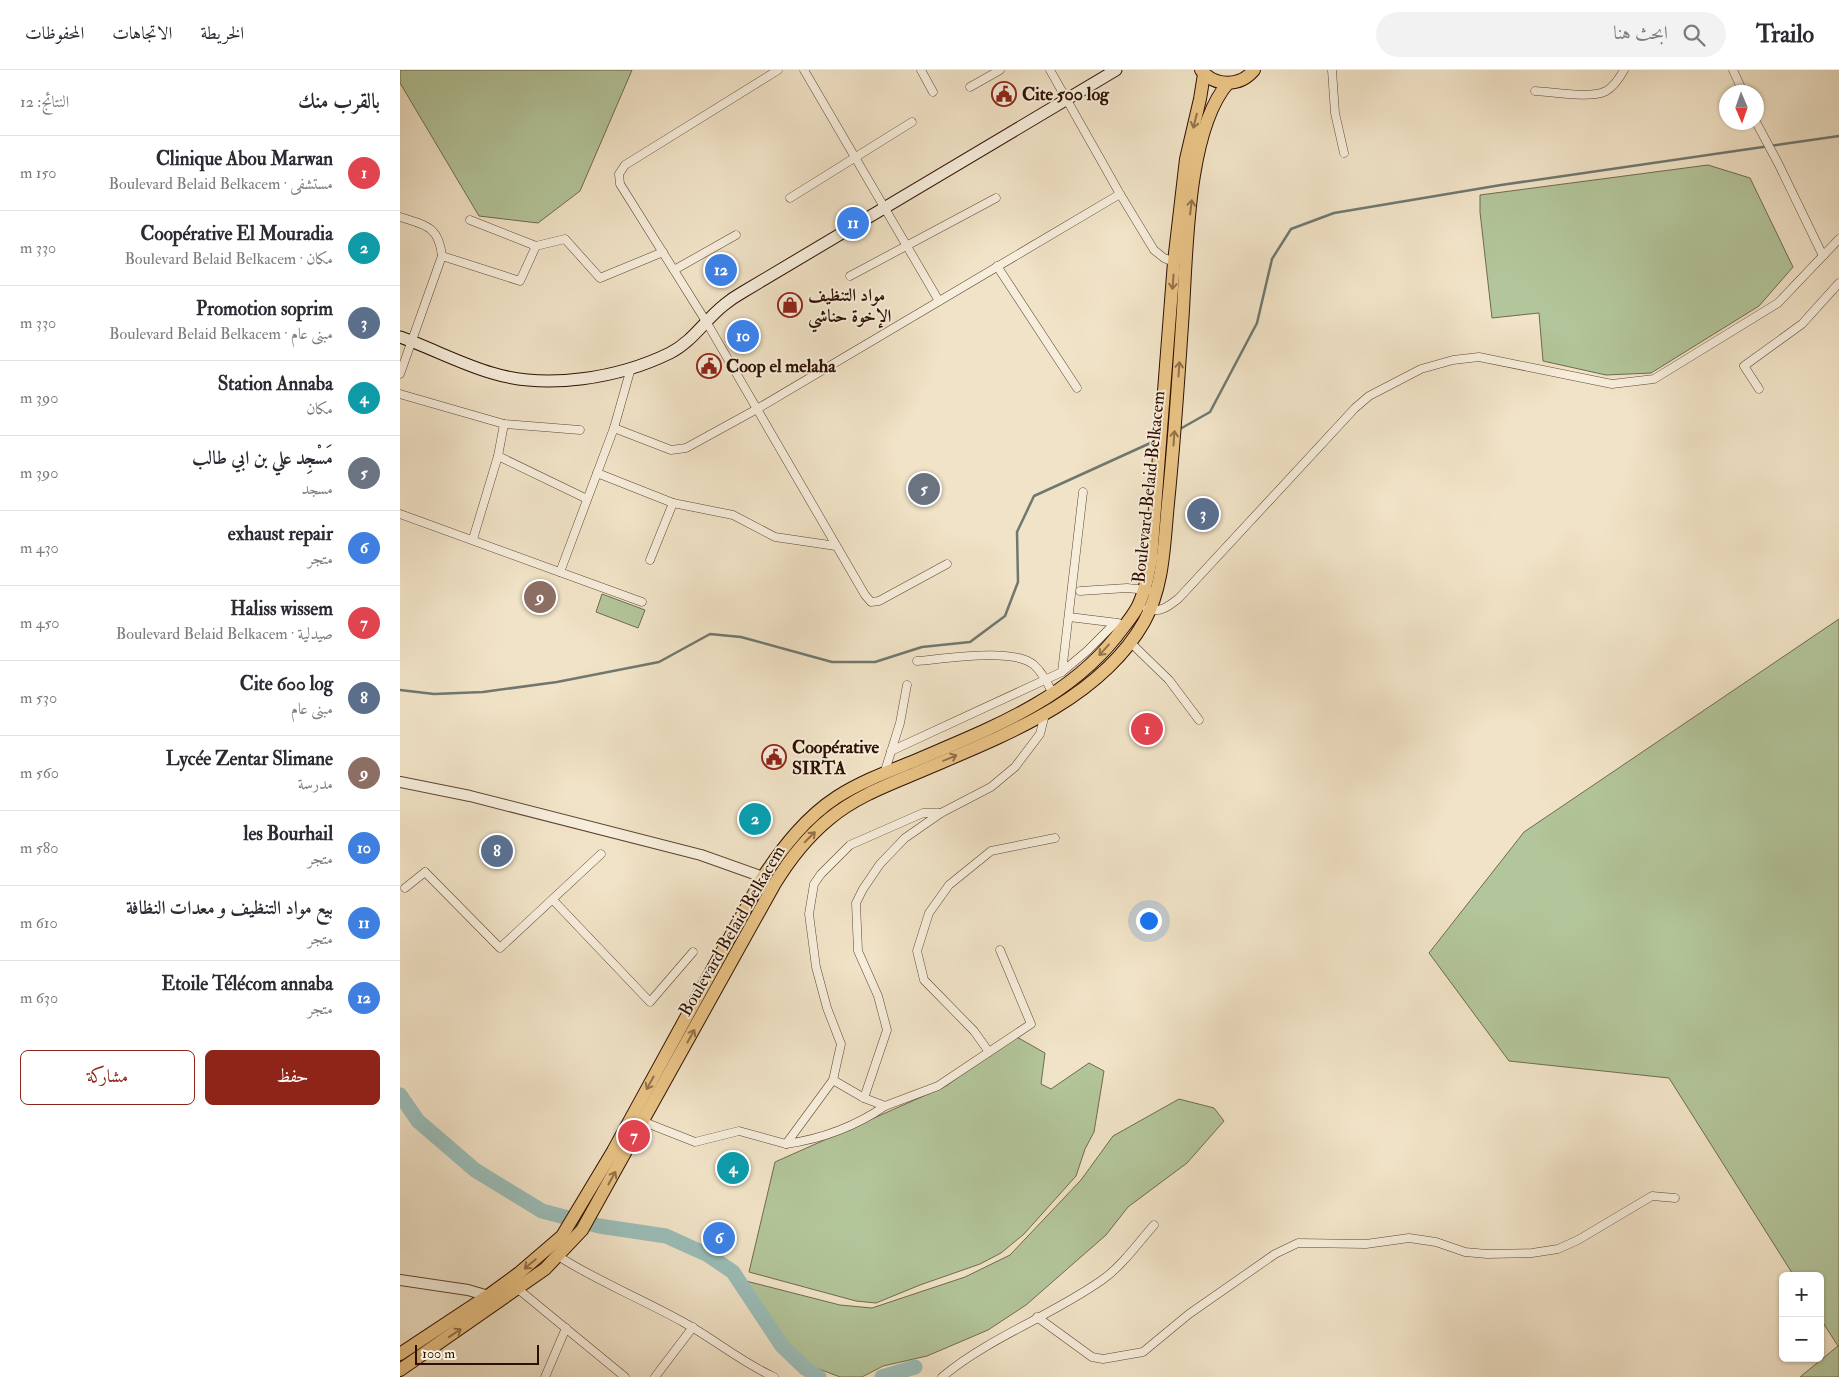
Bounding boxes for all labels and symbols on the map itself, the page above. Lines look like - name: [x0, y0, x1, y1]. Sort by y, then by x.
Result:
- public building icon: Cite 500 log: [991, 81, 1017, 107]
- place label: Cite 500 log: [1022, 83, 1110, 106]
- north arrow: [1719, 85, 1764, 130]
- one-way arrow: [1190, 113, 1199, 129]
- one-way arrow: [1186, 200, 1196, 216]
- pin: 11: [837, 204, 869, 242]
- pin: 12: [705, 251, 737, 289]
- one-way arrow: [1168, 274, 1177, 290]
- place label: مواد التنظيف الإخوة حناشي: [808, 284, 892, 333]
- shop icon: مواد التنظيف الإخوة حناشي: [777, 292, 803, 318]
- pin: 10: [727, 317, 759, 355]
- public building icon: Coop el melaha: [696, 353, 722, 379]
- place label: Coop el melaha: [726, 355, 836, 378]
- one-way arrow: [1174, 362, 1184, 378]
- street label: Boulevard Belaid Belkacem: [1127, 390, 1171, 584]
- one-way arrow: [1169, 430, 1179, 446]
- pin: 5: [908, 470, 940, 508]
- pin: 3: [1187, 495, 1219, 533]
- pin: 9: [524, 578, 556, 616]
- one-way arrow: [1098, 644, 1110, 657]
- pin: 1: [1131, 710, 1163, 748]
- place label: Coopérative SIRTA: [792, 736, 879, 780]
- public building icon: Coopérative SIRTA: [761, 744, 787, 770]
- one-way arrow: [942, 753, 957, 763]
- pin: 2: [739, 800, 771, 838]
- one-way arrow: [804, 831, 816, 843]
- pin: 8: [481, 832, 513, 870]
- street label: Boulevard Belaid Belkacem: [674, 841, 790, 1020]
- your location: [1136, 908, 1162, 934]
- one-way arrow: [687, 1029, 697, 1044]
- one-way arrow: [645, 1076, 655, 1091]
- pin: 7: [618, 1117, 650, 1155]
- pin: 4: [717, 1149, 749, 1187]
- one-way arrow: [607, 1171, 617, 1185]
- pin: 6: [703, 1219, 735, 1257]
- one-way arrow: [524, 1258, 537, 1269]
- one-way arrow: [448, 1328, 462, 1338]
- scale bar: [415, 1342, 539, 1365]

